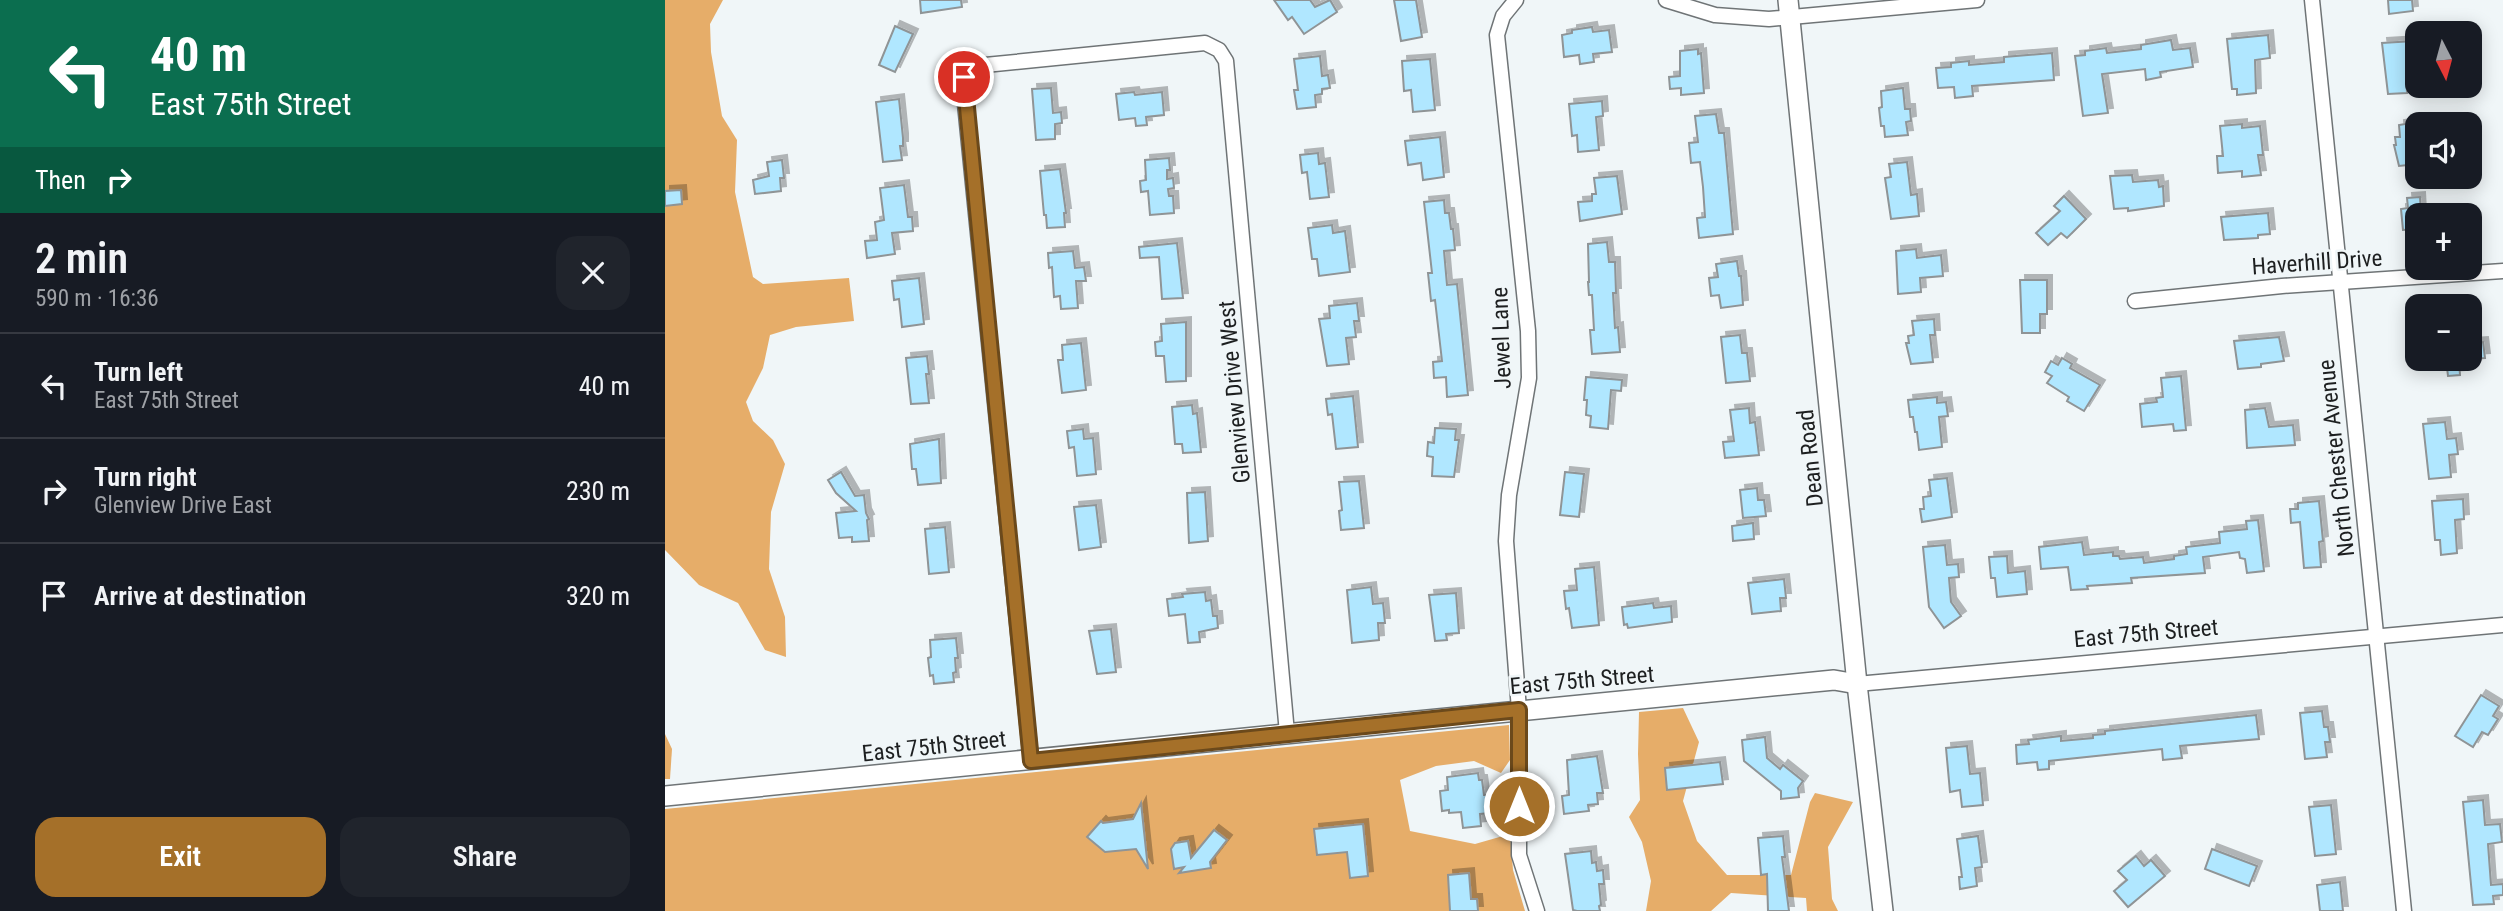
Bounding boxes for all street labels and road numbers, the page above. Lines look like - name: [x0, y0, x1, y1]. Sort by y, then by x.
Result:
- street label: Haverhill Drive: [2251, 244, 2383, 281]
- street label: Jewel Lane: [1486, 287, 1517, 389]
- street label: Glenview Drive West: [1213, 299, 1256, 484]
- street label: North Chester Avenue: [2313, 358, 2360, 558]
- street label: Dean Road: [1792, 408, 1829, 508]
- street label: East 75th Street: [2073, 614, 2219, 653]
- street label: East 75th Street: [1509, 661, 1655, 700]
- street label: East 75th Street: [861, 726, 1007, 767]

